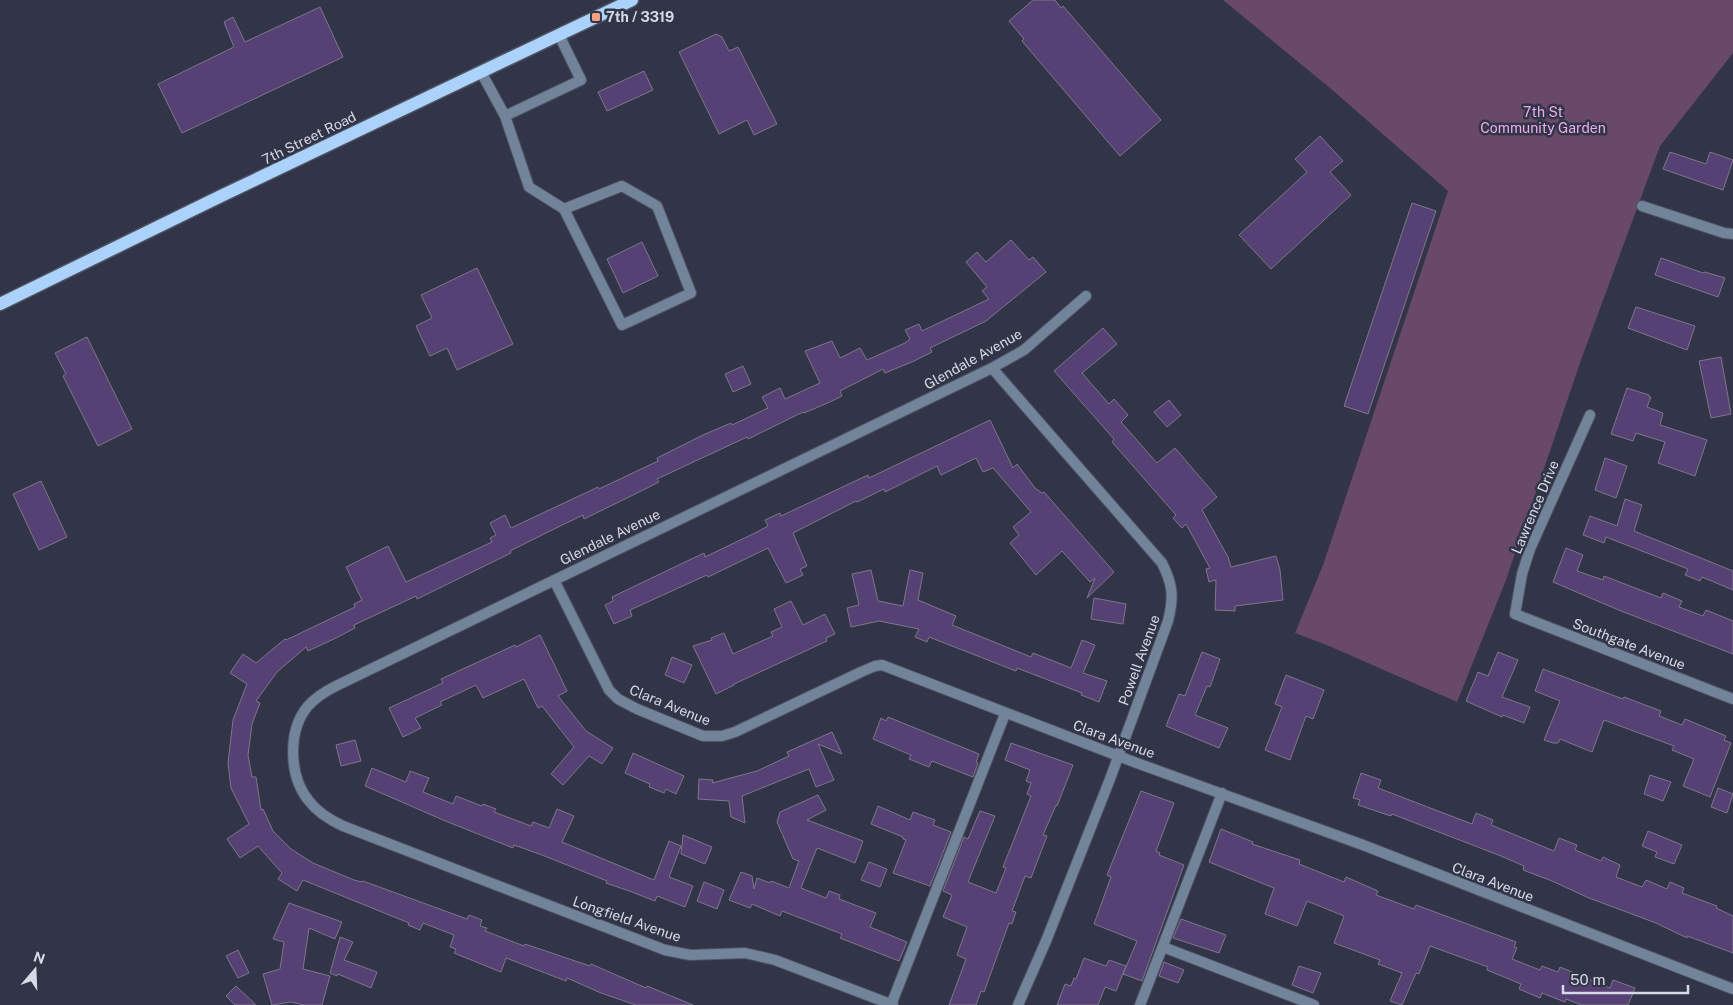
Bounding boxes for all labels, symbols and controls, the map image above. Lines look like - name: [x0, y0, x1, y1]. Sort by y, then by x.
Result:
- place label: 7th / 3319: [606, 9, 674, 25]
- marker: 7th / 3319: [590, 11, 602, 23]
- park label: 7th St Community Garden: [1480, 104, 1606, 136]
- street label: 7th Street Road: [259, 108, 359, 168]
- street label: Glendale Avenue: [921, 325, 1025, 393]
- street label: Lawrence Drive: [1508, 458, 1562, 556]
- street label: Glendale Avenue: [557, 506, 663, 568]
- street label: Powell Avenue: [1115, 613, 1163, 707]
- street label: Southgate Avenue: [1570, 615, 1688, 673]
- street label: Clara Avenue: [627, 681, 713, 729]
- street label: Clara Avenue: [1071, 717, 1157, 761]
- street label: Clara Avenue: [1450, 859, 1536, 905]
- street label: Longfield Avenue: [571, 893, 683, 945]
- north arrow: [10, 945, 60, 995]
- text: N: [31, 948, 47, 967]
- scale bar: [1563, 962, 1688, 994]
- text: 50 m: [1570, 971, 1605, 988]

